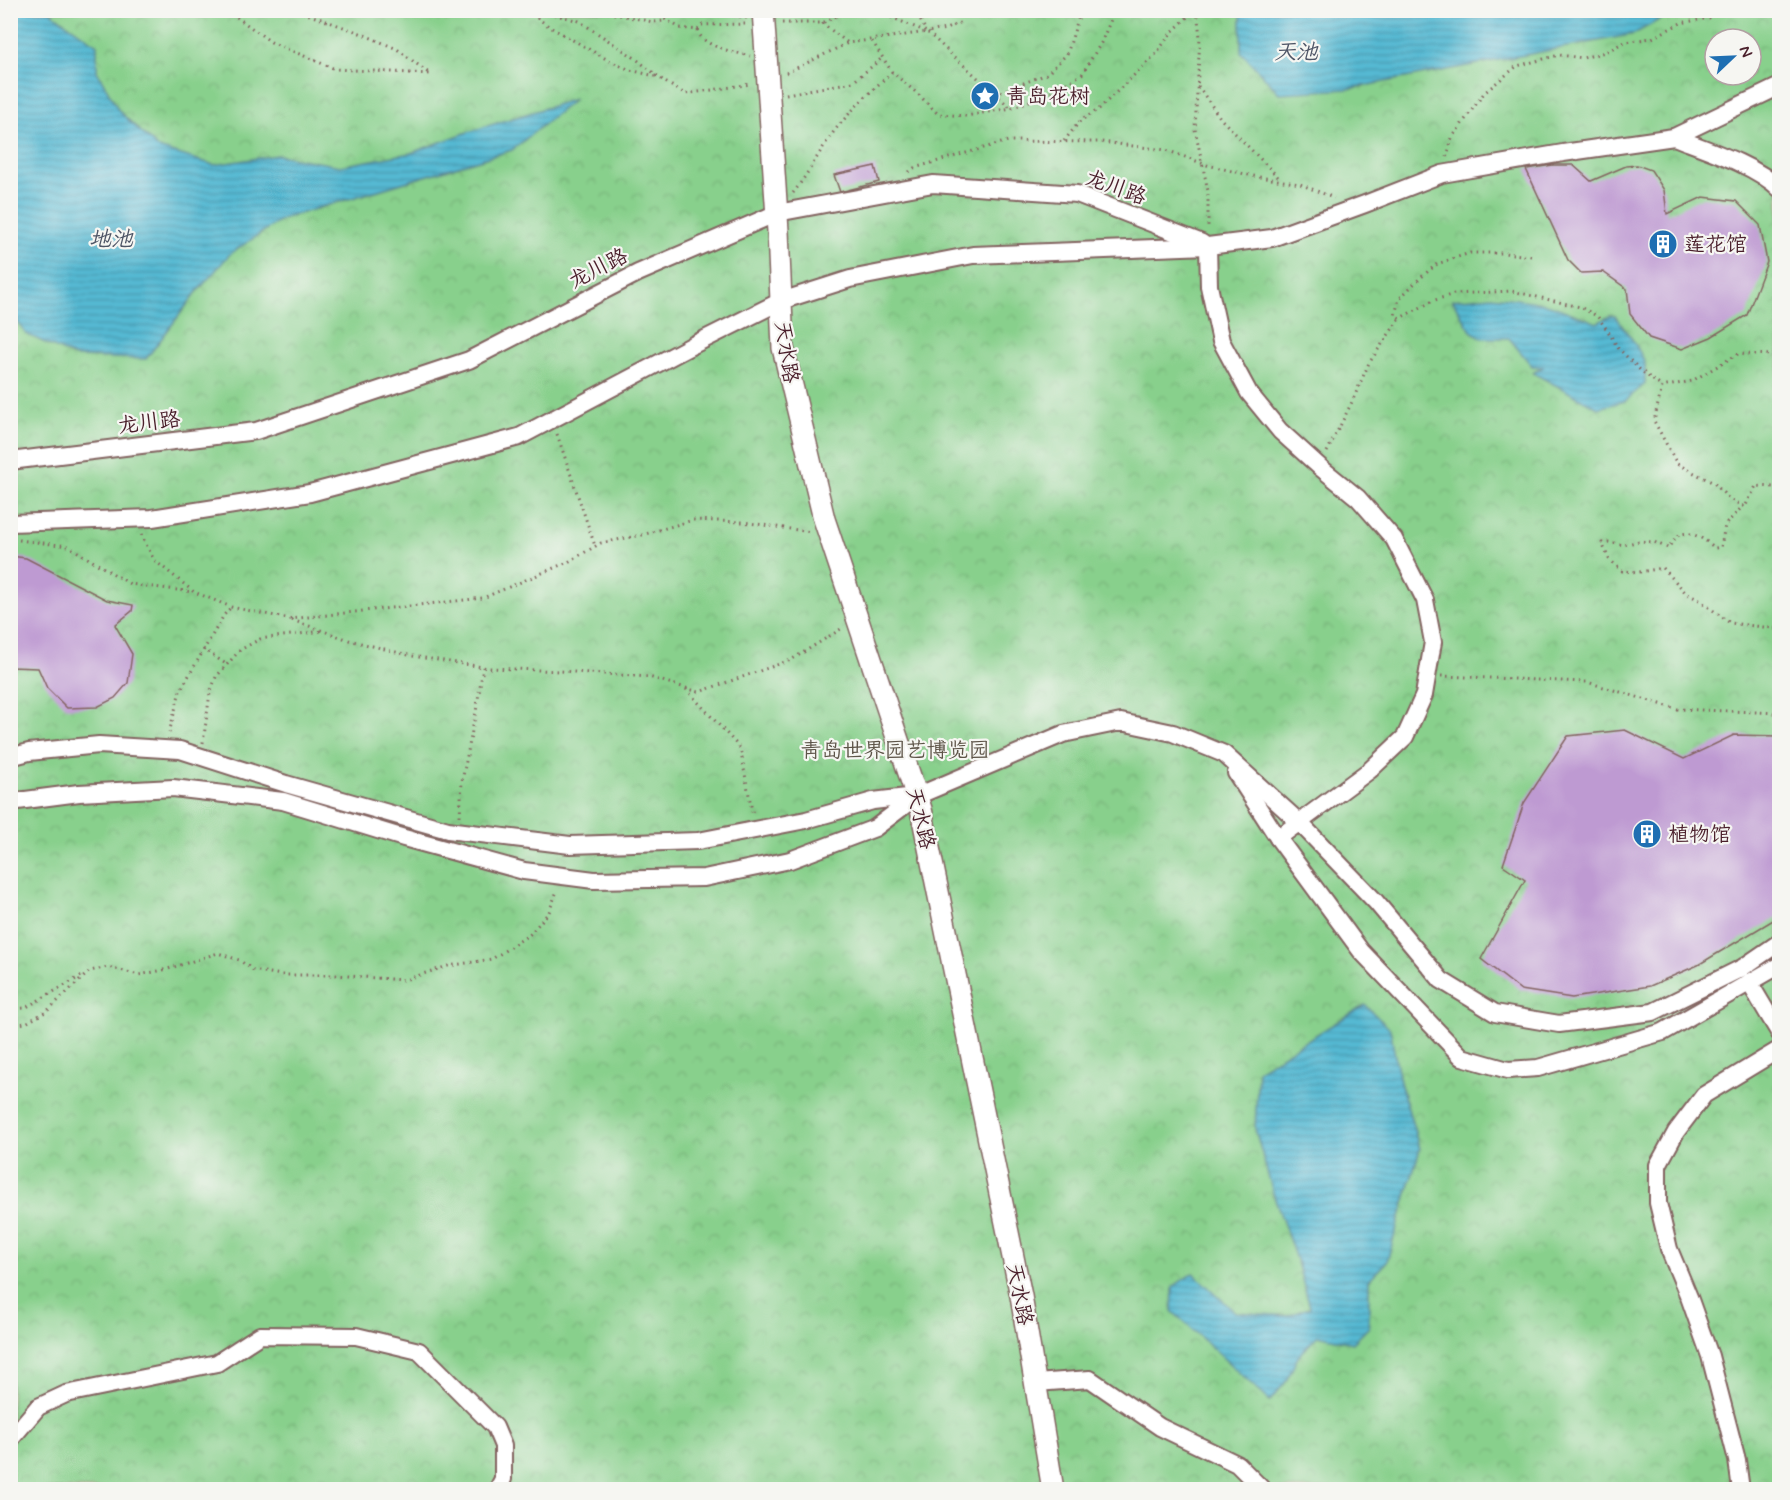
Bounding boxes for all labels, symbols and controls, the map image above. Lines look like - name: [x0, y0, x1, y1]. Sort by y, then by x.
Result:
- north arrow: [1703, 27, 1763, 87]
- water label: 天池: [1274, 39, 1319, 67]
- text: N: [1734, 43, 1757, 61]
- place icon: 青岛花树: [969, 80, 1001, 112]
- place label: 青岛花树: [1006, 83, 1090, 111]
- street label: 龙川路: [1081, 164, 1150, 212]
- water label: 地池: [89, 226, 134, 254]
- building icon: 莲花馆: [1647, 228, 1679, 260]
- place label: 莲花馆: [1684, 231, 1747, 259]
- street label: 龙川路: [564, 242, 633, 296]
- street label: 天水路: [767, 319, 805, 385]
- street label: 龙川路: [116, 405, 182, 441]
- park label: 青岛世界园艺博览园: [801, 737, 990, 765]
- street label: 天水路: [899, 784, 941, 852]
- building icon: 植物馆: [1631, 818, 1663, 850]
- place label: 植物馆: [1668, 821, 1731, 849]
- street label: 天水路: [999, 1261, 1039, 1328]

